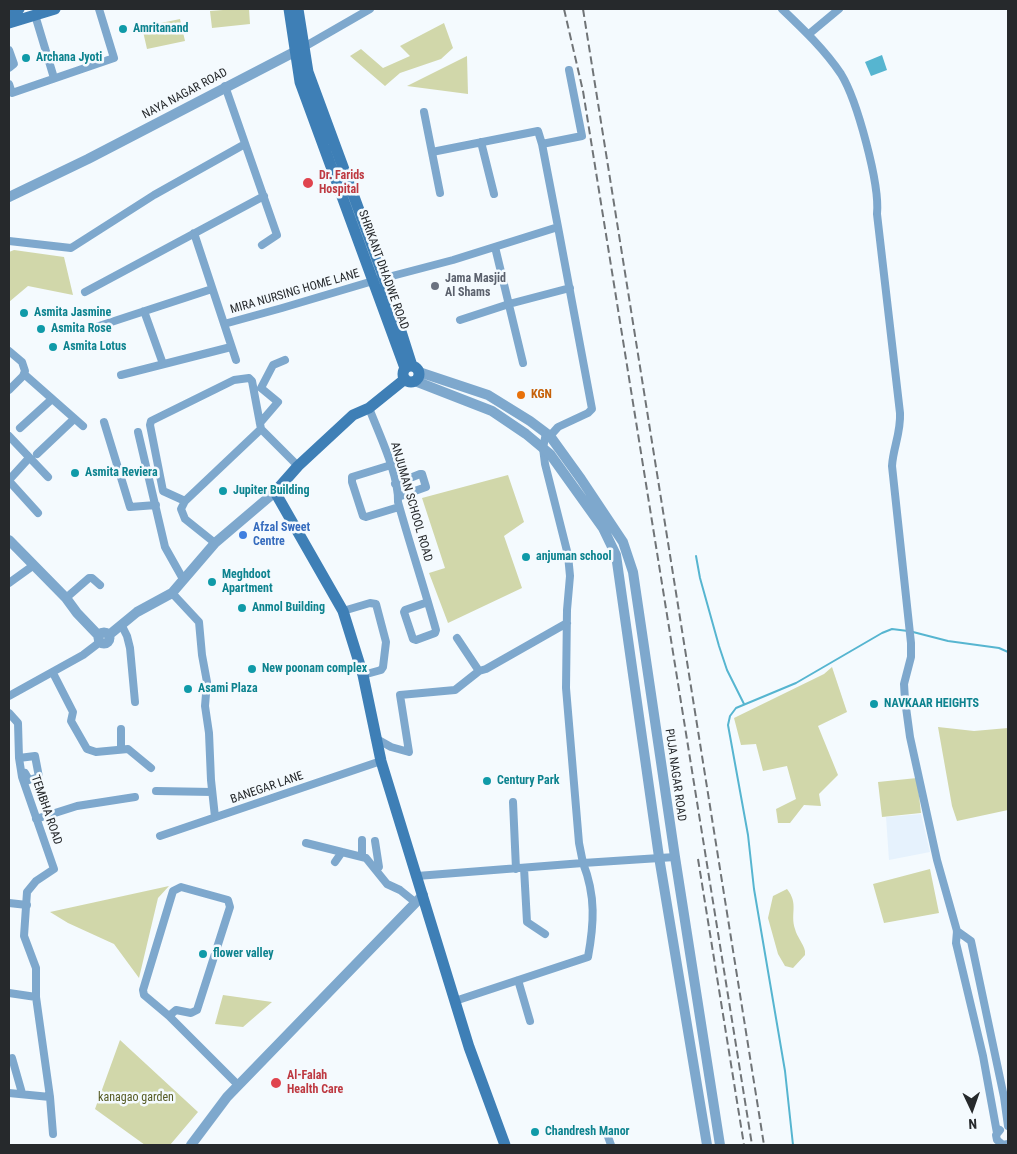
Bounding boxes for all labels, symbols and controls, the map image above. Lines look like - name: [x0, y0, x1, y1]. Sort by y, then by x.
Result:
- place label: Amritanand: [133, 22, 189, 36]
- marker: Amritanand: [117, 23, 129, 35]
- place label: Archana Jyoti: [36, 51, 102, 65]
- marker: Archana Jyoti: [20, 52, 32, 64]
- street label: NAYA NAGAR ROAD: [140, 66, 230, 122]
- place label: Dr. Farids Hospital: [319, 169, 365, 197]
- marker: Dr. Farids Hospital: [301, 176, 315, 190]
- street label: SHRIKANT DHADWE ROAD: [355, 208, 411, 332]
- street label: MIRA NURSING HOME LANE: [229, 267, 361, 317]
- place label: Jama Masjid Al Shams: [445, 272, 506, 300]
- marker: Jama Masjid Al Shams: [429, 280, 441, 292]
- place label: Asmita Jasmine: [34, 306, 111, 320]
- marker: Asmita Jasmine: [18, 307, 30, 319]
- place label: Asmita Rose: [51, 322, 111, 336]
- marker: Asmita Rose: [35, 323, 47, 335]
- place label: Asmita Lotus: [63, 340, 126, 354]
- marker: Asmita Lotus: [47, 341, 59, 353]
- place label: KGN: [531, 388, 552, 402]
- marker: KGN: [515, 389, 527, 401]
- street label: ANJUMAN SCHOOL ROAD: [387, 441, 435, 563]
- place label: Asmita Reviera: [85, 466, 158, 480]
- marker: Asmita Reviera: [69, 467, 81, 479]
- place label: Jupiter Building: [233, 484, 310, 498]
- marker: Jupiter Building: [217, 485, 229, 497]
- place label: Afzal Sweet Centre: [253, 521, 310, 549]
- marker: Afzal Sweet Centre: [237, 529, 249, 541]
- place label: anjuman school: [536, 550, 611, 564]
- marker: anjuman school: [520, 551, 532, 563]
- place label: Meghdoot Apartment: [222, 568, 273, 596]
- marker: Meghdoot Apartment: [206, 576, 218, 588]
- place label: Anmol Building: [252, 601, 325, 615]
- marker: Anmol Building: [236, 602, 248, 614]
- place label: New poonam complex: [262, 662, 367, 676]
- marker: New poonam complex: [246, 663, 258, 675]
- place label: Asami Plaza: [198, 682, 258, 696]
- marker: Asami Plaza: [182, 683, 194, 695]
- place label: NAVKAAR HEIGHTS: [884, 697, 979, 711]
- marker: NAVKAAR HEIGHTS: [868, 698, 880, 710]
- street label: PUJA NAGAR ROAD: [661, 728, 689, 822]
- street label: BANEGAR LANE: [229, 769, 305, 807]
- street label: TEMBHA ROAD: [27, 773, 65, 847]
- place label: Century Park: [497, 774, 559, 788]
- marker: Century Park: [481, 775, 493, 787]
- place label: flower valley: [213, 947, 274, 961]
- marker: flower valley: [197, 948, 209, 960]
- place label: Al-Falah Health Care: [287, 1069, 343, 1097]
- marker: Al-Falah Health Care: [269, 1076, 283, 1090]
- north arrow: [947, 1084, 997, 1134]
- park label: kanagao garden: [98, 1091, 174, 1105]
- text: N: [968, 1116, 977, 1132]
- place label: Chandresh Manor: [545, 1125, 630, 1139]
- marker: Chandresh Manor: [529, 1126, 541, 1138]

